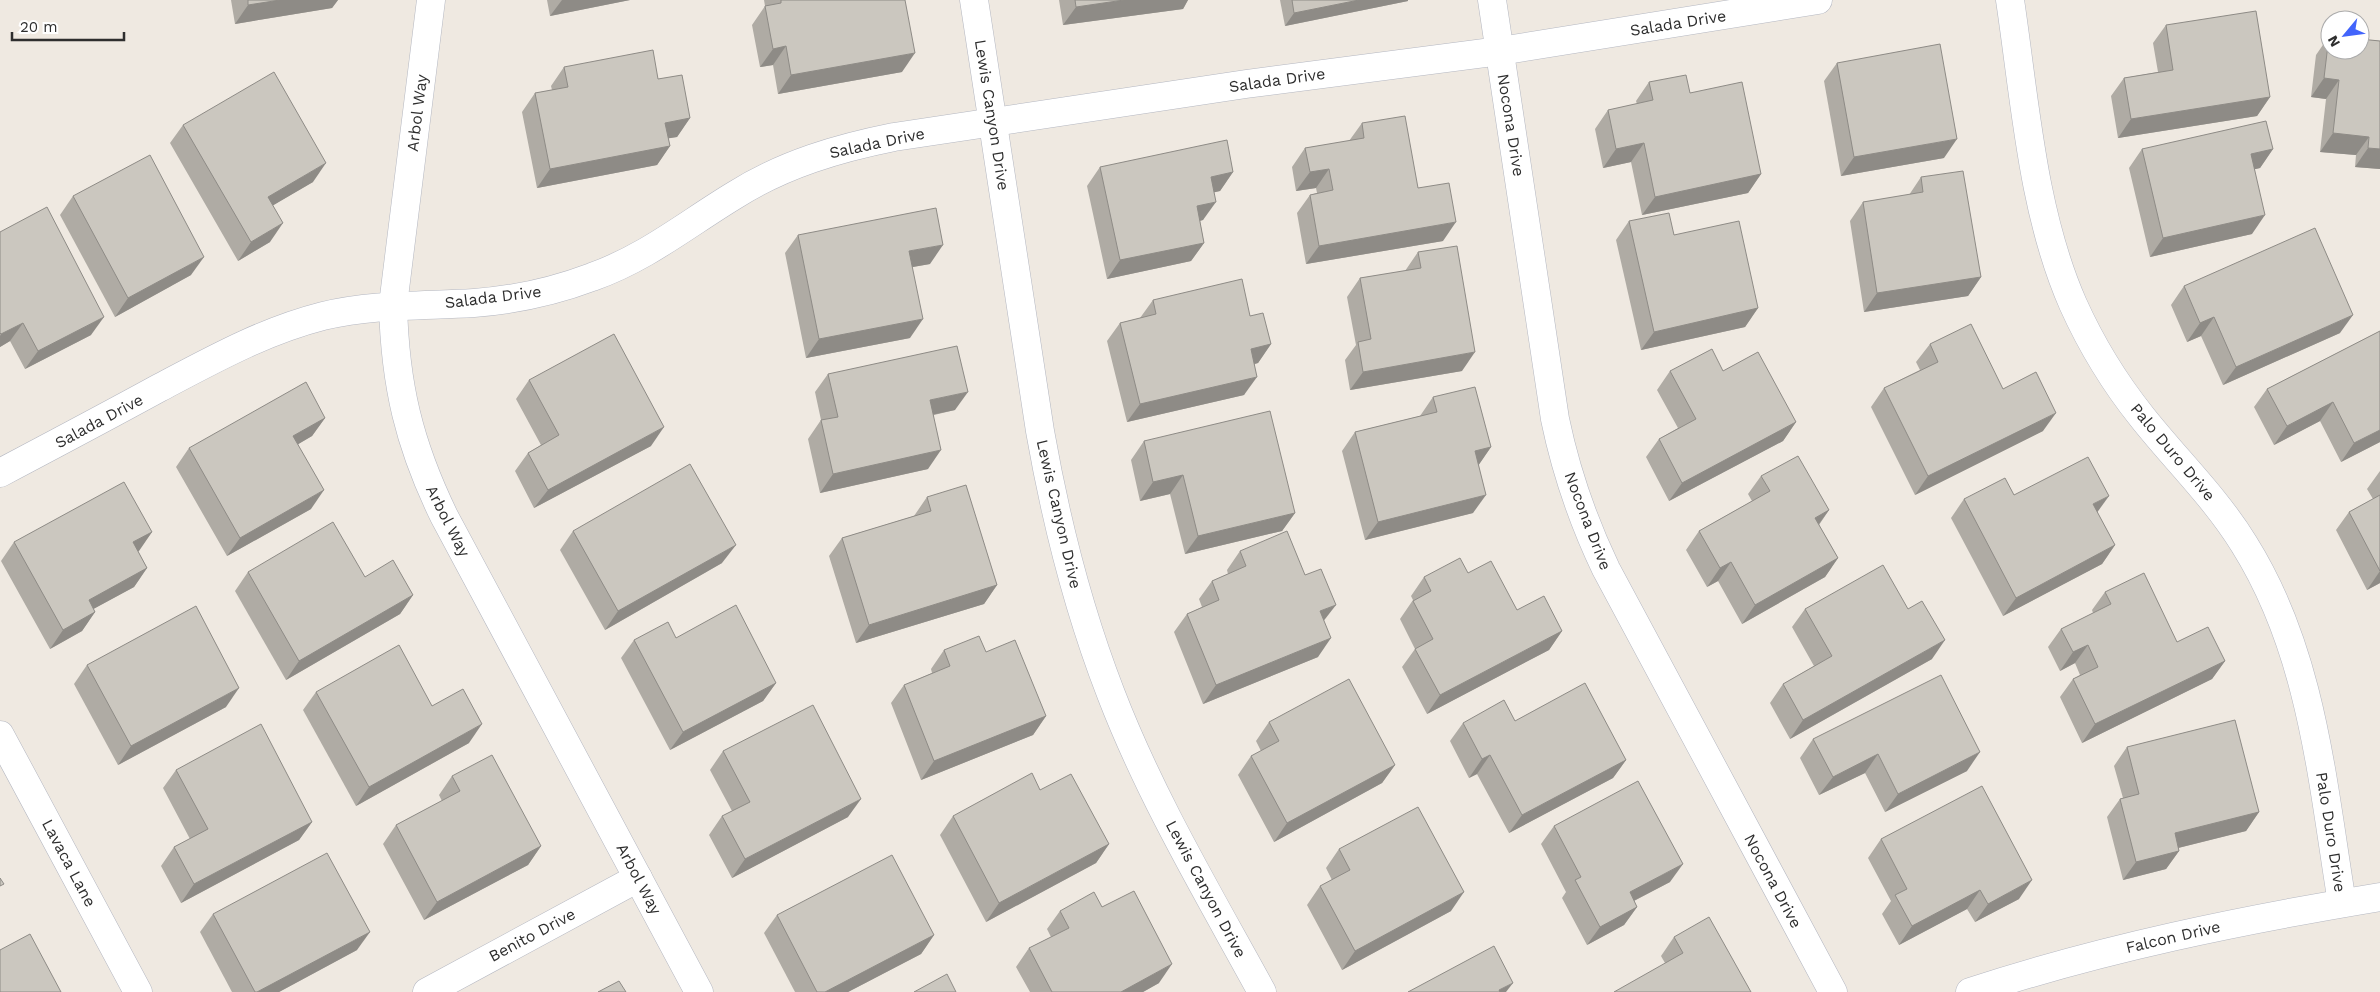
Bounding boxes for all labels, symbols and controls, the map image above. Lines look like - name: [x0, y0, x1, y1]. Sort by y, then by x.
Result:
- street label: Salada Drive: [1629, 6, 1727, 40]
- scale bar: [12, 10, 125, 42]
- north arrow: [2320, 10, 2370, 60]
- text: 20 m: [20, 18, 58, 36]
- text: N: [2324, 33, 2343, 50]
- street label: Lewis Canyon Drive: [971, 38, 1013, 192]
- street label: Salada Drive: [1228, 64, 1326, 96]
- street label: Nocona Drive: [1494, 72, 1528, 178]
- street label: Arbol Way: [403, 73, 431, 153]
- street label: Salada Drive: [828, 124, 926, 162]
- street label: Salada Drive: [444, 282, 542, 312]
- street label: Salada Drive: [52, 390, 146, 452]
- street label: Palo Duro Drive: [2127, 399, 2219, 505]
- street label: Lewis Canyon Drive: [1033, 438, 1085, 590]
- street label: Nocona Drive: [1561, 469, 1615, 573]
- street label: Arbol Way: [422, 482, 474, 561]
- street label: Palo Duro Drive: [2312, 771, 2350, 893]
- street label: Lavaca Lane: [38, 816, 100, 910]
- street label: Lewis Canyon Drive: [1162, 817, 1250, 961]
- street label: Nocona Drive: [1740, 831, 1806, 931]
- street label: Arbol Way: [612, 840, 666, 918]
- street label: Benito Drive: [485, 904, 579, 966]
- street label: Falcon Drive: [2124, 917, 2222, 957]

